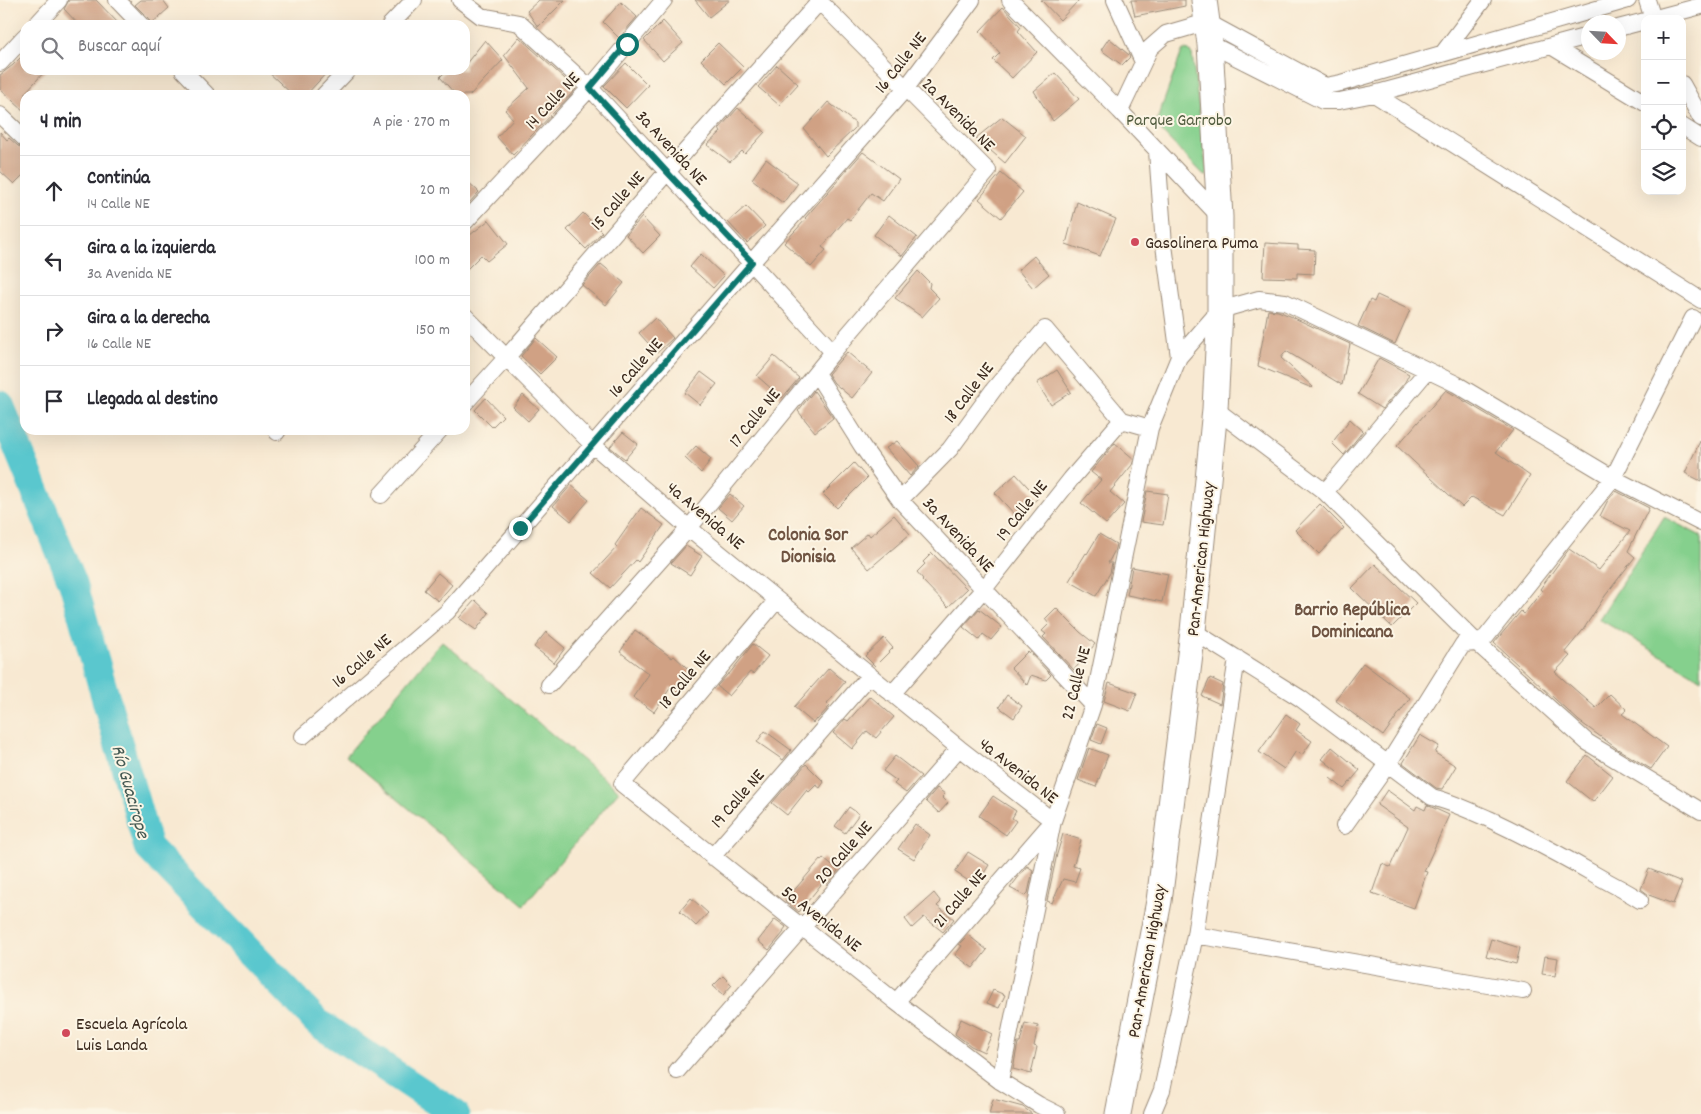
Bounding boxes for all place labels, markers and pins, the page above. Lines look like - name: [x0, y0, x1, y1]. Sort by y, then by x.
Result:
- place label: Gasolinera Puma: [1145, 232, 1258, 257]
- marker: Gasolinera Puma: [1129, 236, 1141, 248]
- place label: Escuela Agrícola Luis Landa: [76, 1013, 188, 1059]
- marker: Escuela Agrícola Luis Landa: [60, 1027, 72, 1039]

